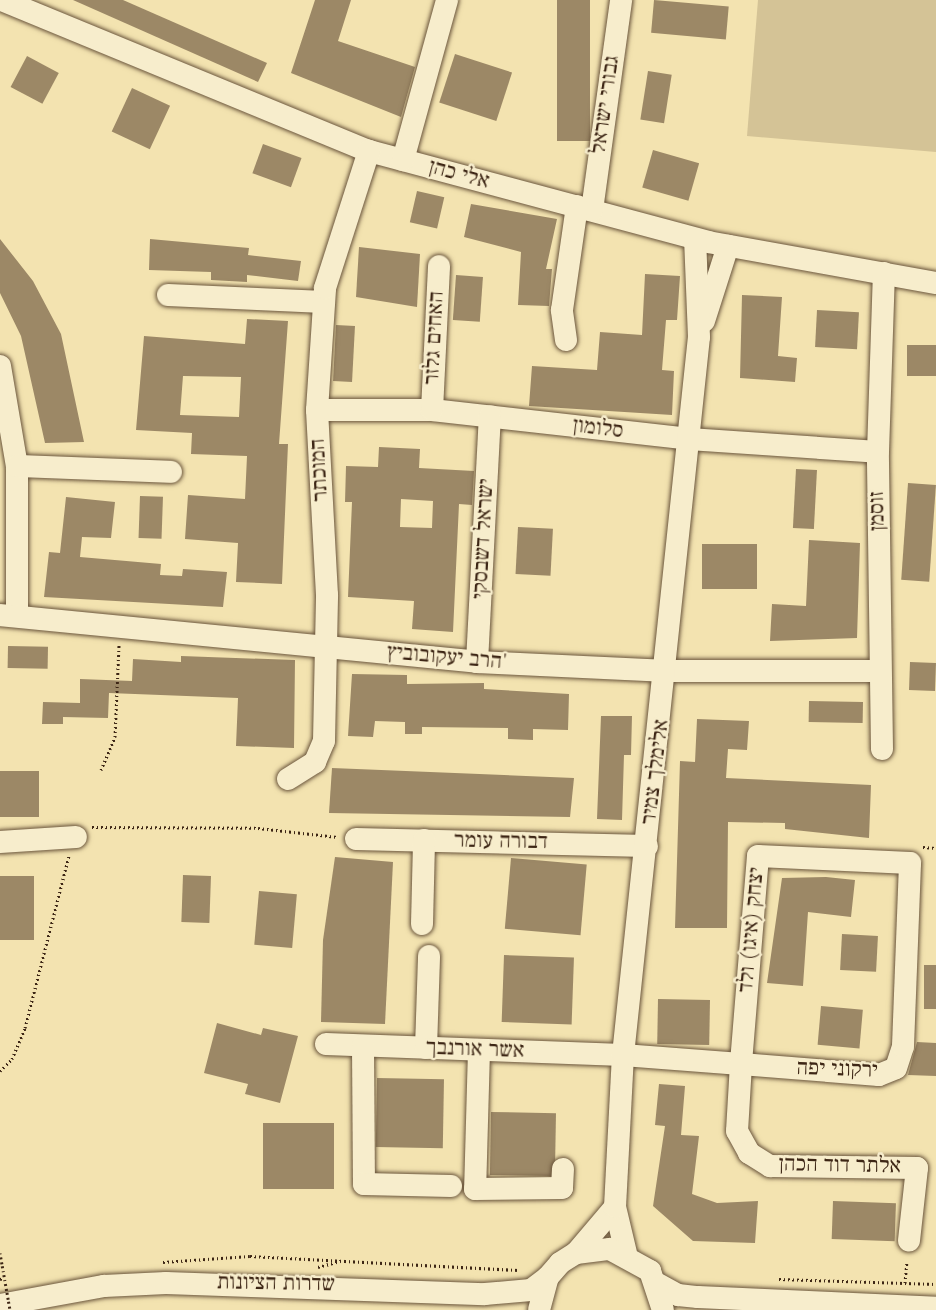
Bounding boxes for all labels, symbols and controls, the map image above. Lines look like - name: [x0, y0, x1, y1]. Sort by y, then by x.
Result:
- street label: גבורי ישראל: [586, 54, 626, 156]
- street label: אלי כהן: [426, 154, 492, 196]
- street label: האחים גלזר: [419, 291, 451, 385]
- street label: סלומון: [571, 413, 625, 445]
- street label: המוכתר: [305, 438, 335, 502]
- street label: ישראל דשבסקי: [468, 478, 500, 600]
- street label: זוסמן: [864, 491, 892, 531]
- street label: הרב יעקובוביץ': [386, 640, 508, 676]
- street label: אלימלך צמיר: [636, 718, 676, 826]
- street label: דבורה עומר: [454, 828, 548, 856]
- street label: יצחק (איגו) ולד: [733, 866, 771, 994]
- street label: אשר אורנבך: [425, 1035, 525, 1065]
- street label: ירקוני יפה: [796, 1055, 878, 1085]
- street label: אלתר דוד הכהן: [779, 1152, 901, 1180]
- street label: שדרות הציונות: [217, 1270, 335, 1298]

